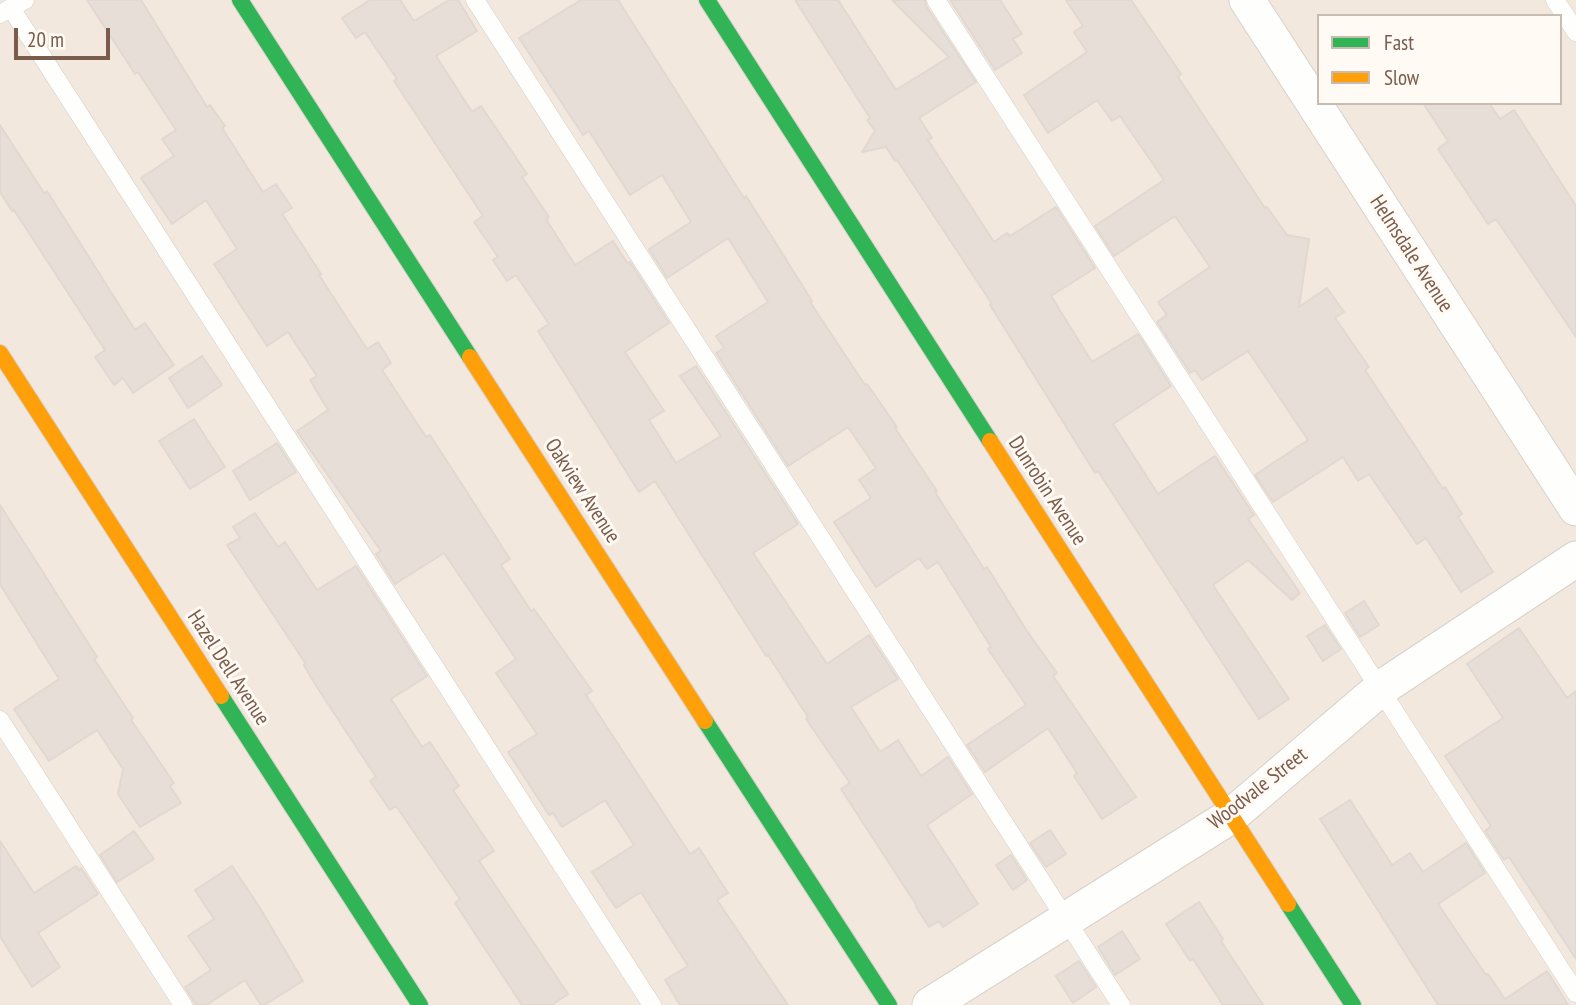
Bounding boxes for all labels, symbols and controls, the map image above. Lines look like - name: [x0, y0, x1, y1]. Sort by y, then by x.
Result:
- scale bar: [18, 14, 114, 58]
- legend: [1317, 14, 1562, 105]
- text: 20 m: [27, 26, 64, 53]
- text: Fast: [1384, 29, 1414, 56]
- text: Slow: [1384, 64, 1419, 91]
- street label: Helmsdale Avenue: [1364, 191, 1458, 317]
- street label: Dunrobin Avenue: [1002, 432, 1092, 550]
- street label: Oakview Avenue: [539, 434, 625, 548]
- street label: Hazel Dell Avenue: [181, 606, 275, 730]
- street label: Woodvale Street: [1204, 743, 1312, 835]

